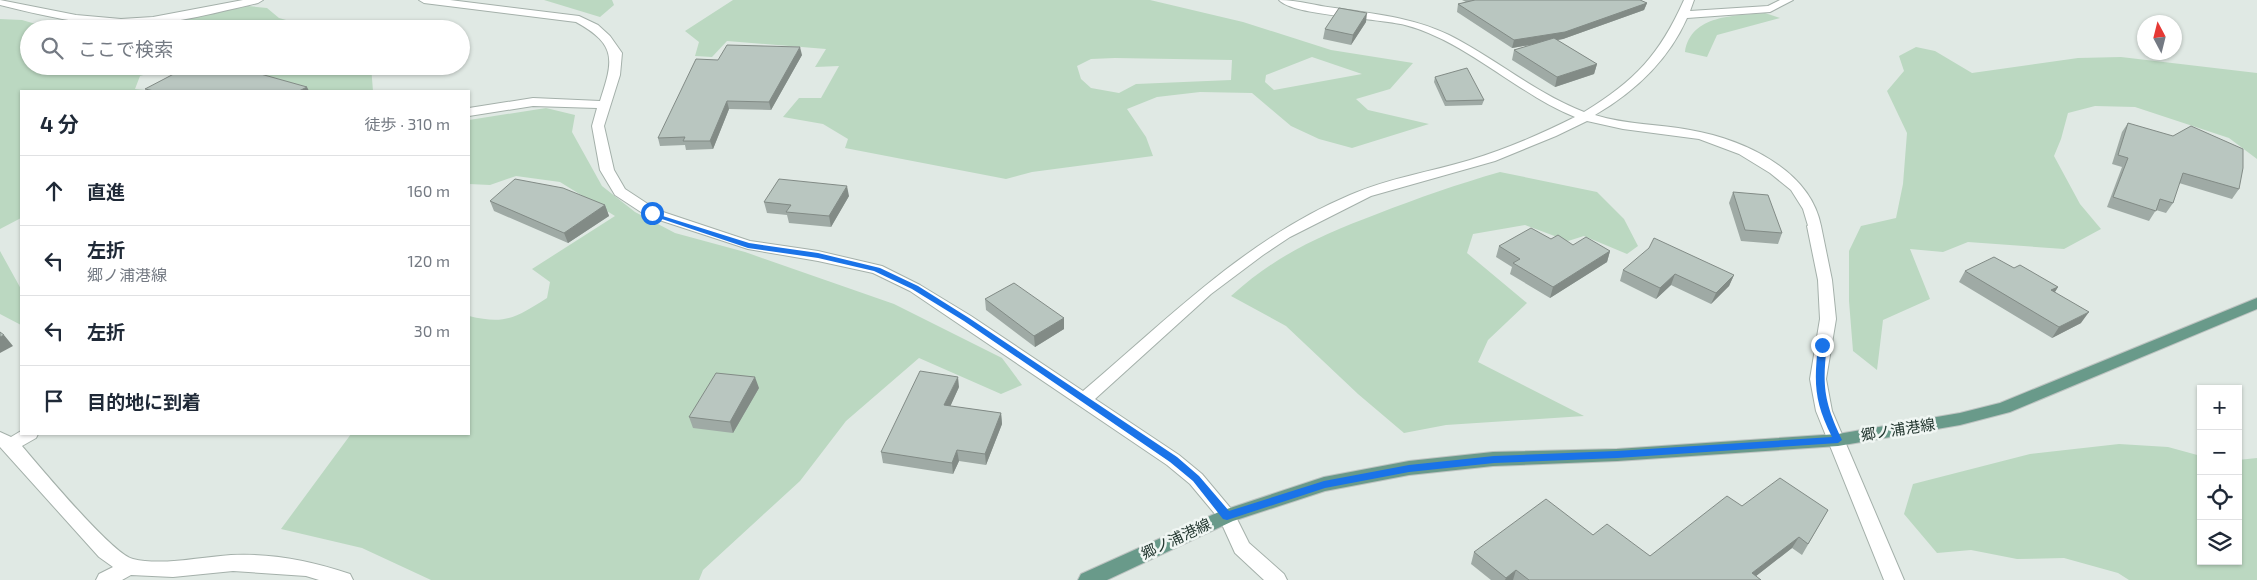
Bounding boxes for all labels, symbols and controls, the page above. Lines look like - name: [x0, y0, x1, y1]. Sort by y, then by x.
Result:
- north arrow: [2137, 15, 2182, 60]
- search box: [20, 20, 470, 75]
- icon: search: [38, 34, 66, 62]
- text: ここで検索: [78, 37, 173, 60]
- text: 4 分: [40, 111, 79, 136]
- text: 徒歩 · 310 m: [365, 114, 450, 133]
- icon: ahead: [40, 177, 68, 205]
- text: 直進: [87, 180, 125, 203]
- text: 160 m: [407, 181, 450, 200]
- route start: [641, 202, 664, 225]
- text: 左折: [87, 238, 125, 261]
- icon: left: [40, 247, 68, 275]
- text: 120 m: [407, 251, 450, 270]
- text: 郷ノ浦港線: [87, 265, 167, 284]
- icon: left: [40, 317, 68, 345]
- text: 左折: [87, 320, 125, 343]
- text: 30 m: [414, 321, 450, 340]
- route end: [1811, 334, 1834, 357]
- map controls: [2197, 385, 2242, 565]
- button: +: [2197, 385, 2242, 430]
- icon: arrive: [40, 387, 68, 415]
- text: 目的地に到着: [87, 390, 201, 413]
- street label: 郷ノ浦港線: [1859, 414, 1936, 444]
- button: −: [2197, 430, 2242, 475]
- button: locate: [2197, 475, 2242, 520]
- street label: 郷ノ浦港線: [1138, 514, 1213, 562]
- button: layers: [2197, 520, 2242, 565]

